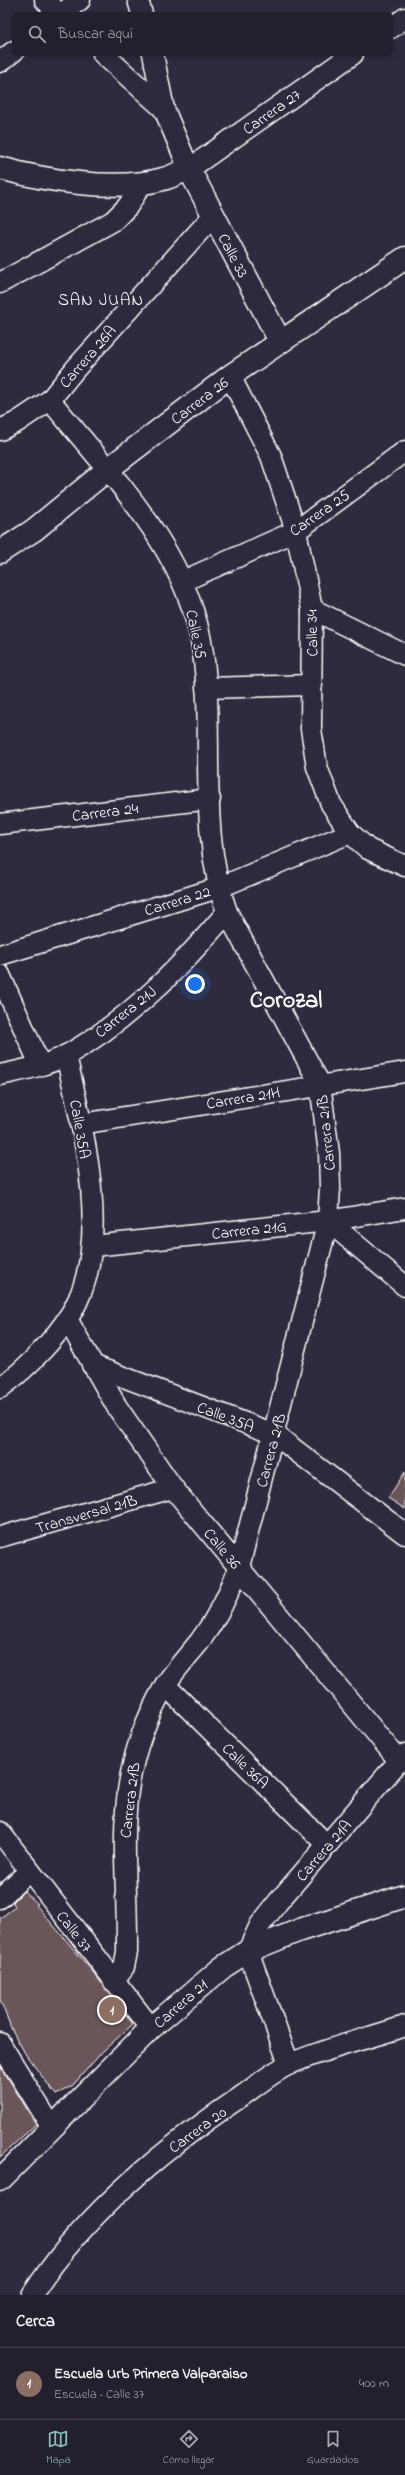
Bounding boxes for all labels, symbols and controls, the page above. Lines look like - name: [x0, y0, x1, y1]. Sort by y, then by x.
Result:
- search box: [12, 12, 393, 56]
- icon: search: [26, 23, 48, 45]
- text: Buscar aquí: [58, 23, 133, 45]
- street label: Carrera 27: [238, 83, 307, 142]
- street label: Calle 33: [211, 229, 254, 282]
- district label: SAN JUAN: [58, 288, 144, 313]
- street label: Carrera 26A: [54, 320, 123, 394]
- street label: Carrera 26: [166, 372, 234, 431]
- street label: Carrera 25: [285, 484, 355, 543]
- street label: Calle 35: [178, 608, 212, 661]
- street label: Calle 34: [301, 609, 325, 657]
- street label: Carrera 24: [71, 797, 140, 829]
- street label: Carrera 22: [142, 880, 214, 923]
- your location: [185, 974, 205, 994]
- street label: Carrera 21J: [90, 981, 162, 1044]
- district label: Corozal: [250, 984, 322, 1019]
- street label: Carrera 21H: [205, 1081, 282, 1117]
- street label: Carrera 21B: [311, 1094, 343, 1172]
- street label: Calle 35A: [62, 1098, 96, 1161]
- street label: Carrera 21G: [211, 1215, 288, 1247]
- street label: Calle 35A: [193, 1396, 258, 1440]
- street label: Carrera 21B: [251, 1411, 293, 1490]
- street label: Transversal 21B: [33, 1489, 140, 1541]
- street label: Calle 36: [197, 1523, 246, 1575]
- street label: Calle 36A: [216, 1738, 274, 1795]
- street label: Carrera 21B: [114, 1761, 148, 1839]
- street label: Carrera 21A: [291, 1815, 358, 1887]
- street label: Calle 37: [49, 1906, 98, 1959]
- street label: Carrera 21: [149, 1974, 214, 2035]
- pin: 1: [99, 1995, 125, 2025]
- street label: Carrera 20: [164, 2101, 232, 2160]
- text: Cerca: [16, 2309, 55, 2334]
- text: Escuela Urb Primera Valparaiso: [54, 2363, 248, 2385]
- text: 1: [27, 2374, 31, 2393]
- text: 400 m: [359, 2374, 389, 2393]
- text: Escuela · Calle 37: [54, 2385, 144, 2404]
- tab: Mapa: [46, 2428, 71, 2468]
- tab: Cómo llegar: [163, 2428, 215, 2468]
- tab: Guardados: [307, 2428, 359, 2468]

